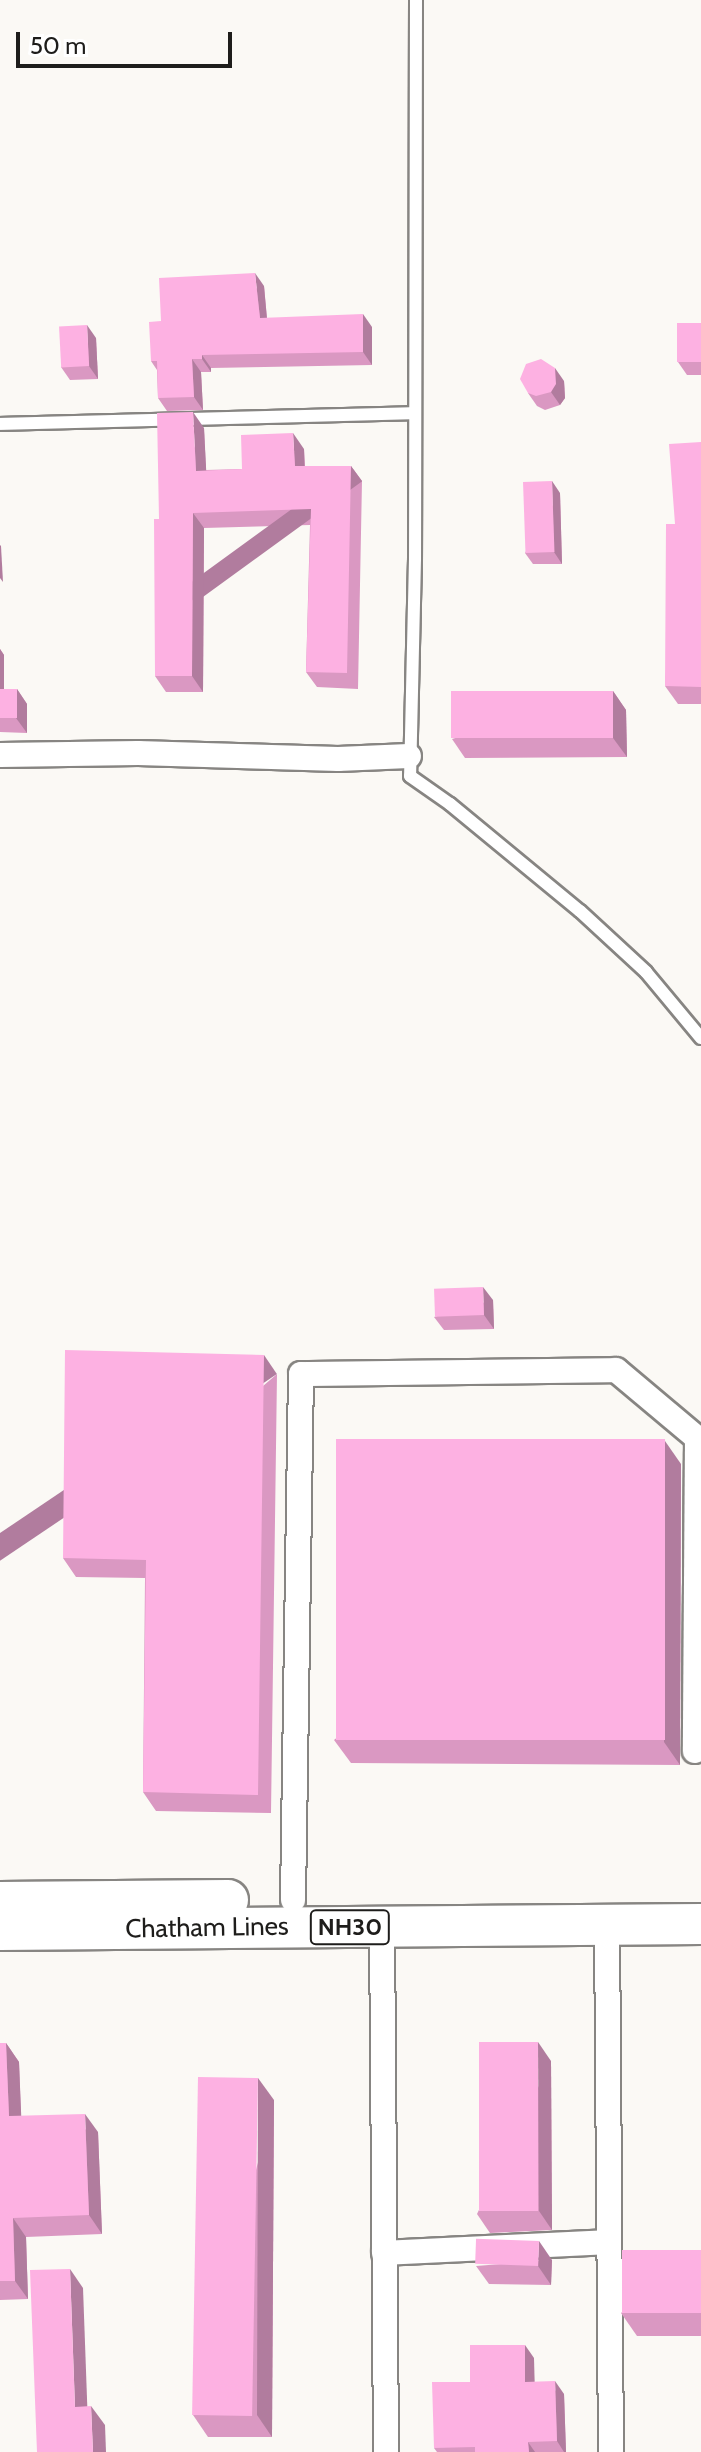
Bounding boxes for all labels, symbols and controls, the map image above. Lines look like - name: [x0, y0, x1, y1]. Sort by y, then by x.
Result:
- scale bar: [20, 16, 236, 66]
- text: 50 m: [30, 31, 86, 60]
- road number: NH30: [308, 1907, 392, 1947]
- street label: Chatham Lines: [125, 1911, 289, 1945]

